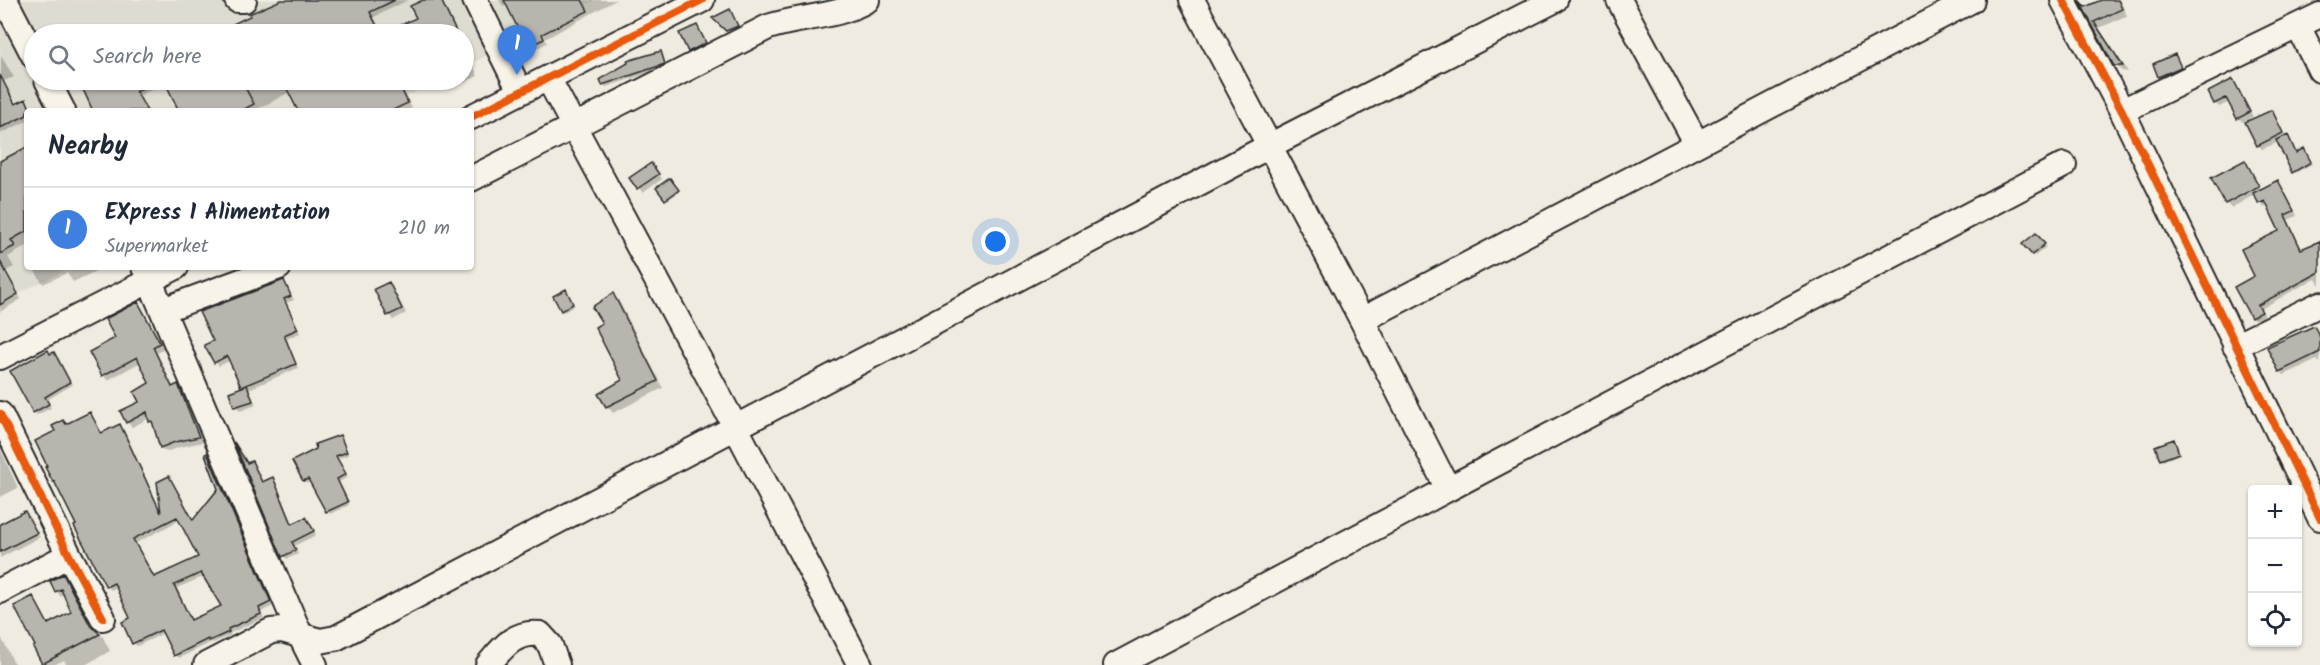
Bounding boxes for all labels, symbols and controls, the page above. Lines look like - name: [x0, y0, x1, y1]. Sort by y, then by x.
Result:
- search box: [24, 24, 474, 90]
- pin: 1: [498, 26, 536, 75]
- text: Search here: [93, 40, 201, 75]
- icon: search: [45, 41, 78, 74]
- text: Nearby: [48, 126, 128, 168]
- text: EXpress 1 Alimentation: [105, 196, 330, 231]
- text: 1: [64, 213, 71, 245]
- text: 210 m: [398, 213, 450, 245]
- your location: [981, 227, 1010, 256]
- text: Supermarket: [105, 231, 208, 263]
- map controls: [2248, 485, 2302, 647]
- button: +: [2248, 485, 2302, 539]
- button: −: [2248, 539, 2302, 593]
- button: locate: [2248, 593, 2302, 647]

